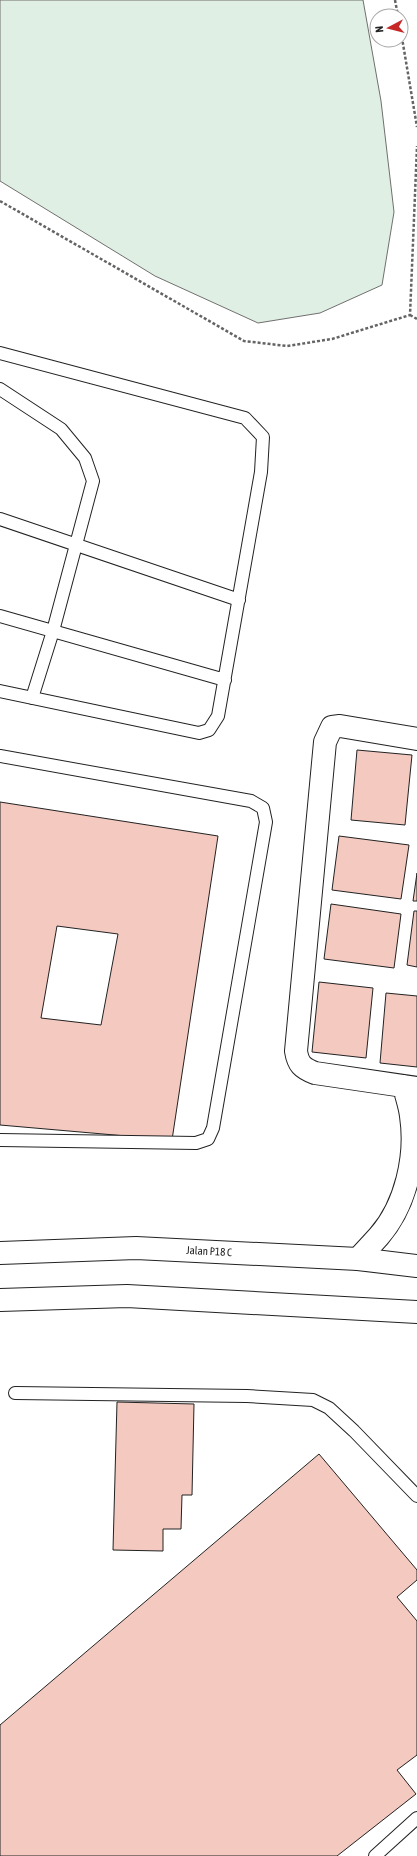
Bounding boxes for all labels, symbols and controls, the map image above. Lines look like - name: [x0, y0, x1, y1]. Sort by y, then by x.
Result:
- north arrow: [369, 8, 409, 48]
- text: N: [373, 25, 385, 33]
- street label: Jalan P18 C: [186, 1244, 232, 1258]

